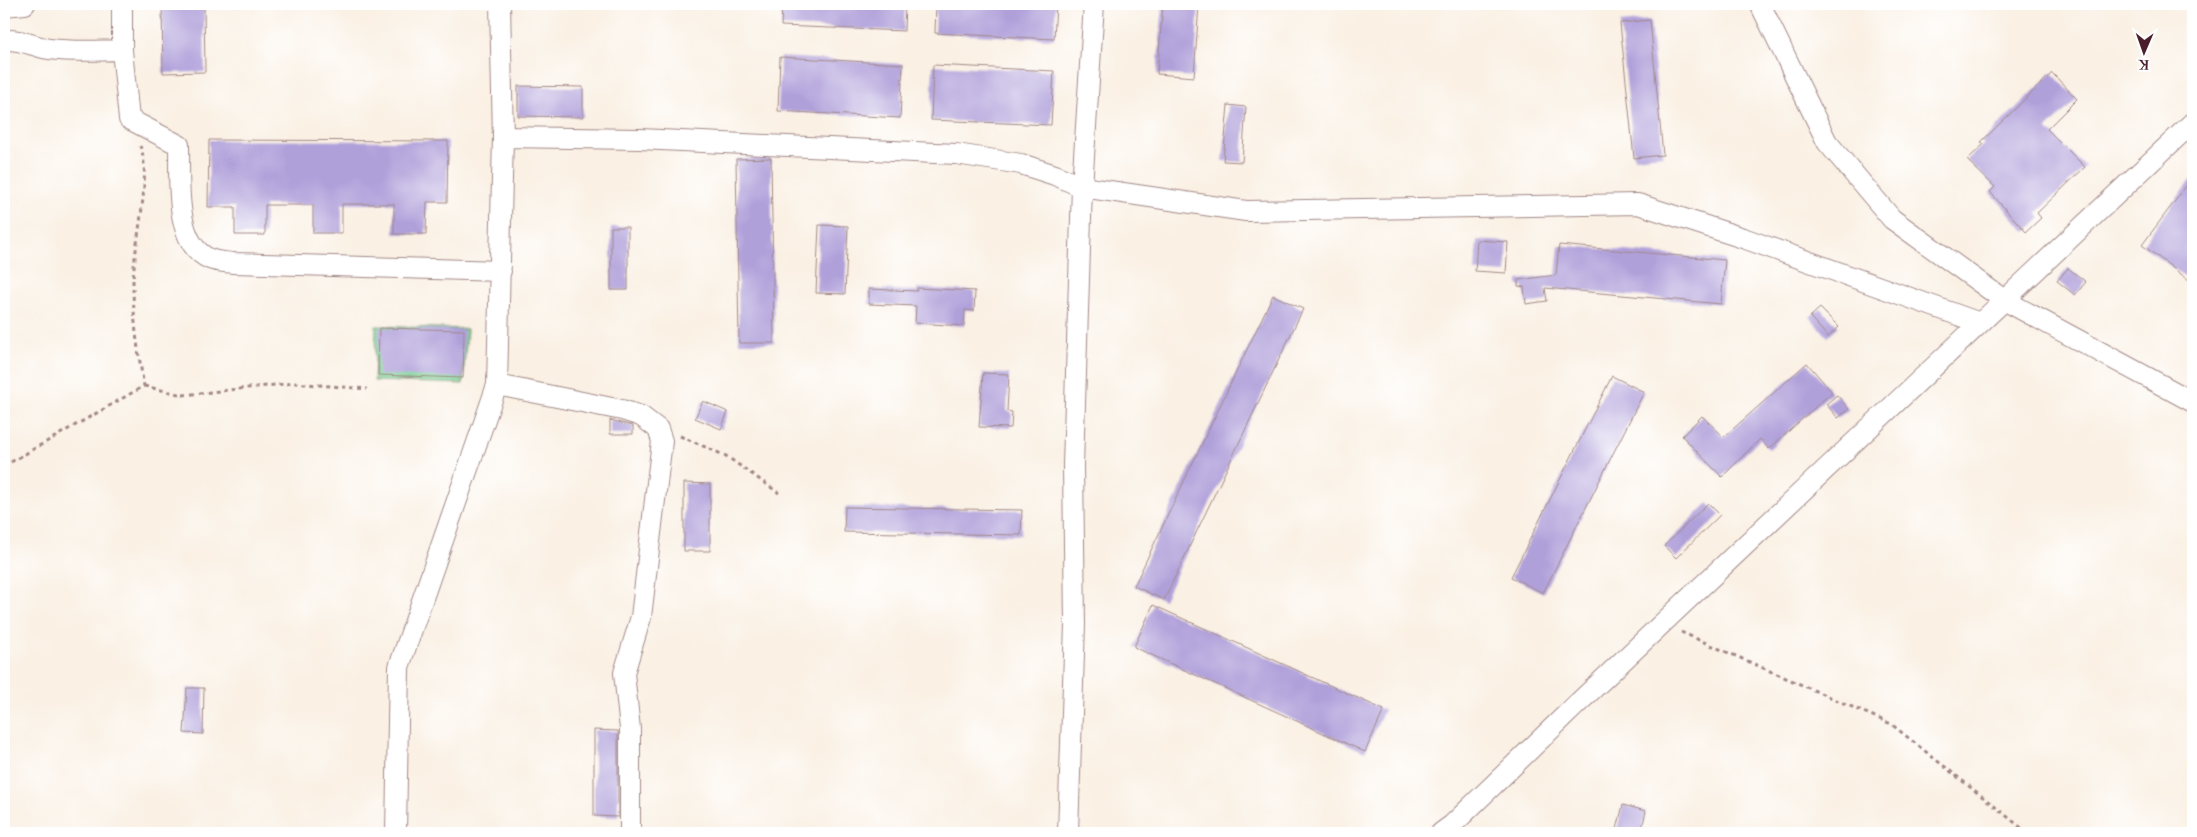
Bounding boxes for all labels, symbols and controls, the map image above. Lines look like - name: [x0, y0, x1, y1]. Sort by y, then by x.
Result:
- north arrow: [2120, 28, 2170, 78]
- text: K: [2137, 55, 2150, 74]

